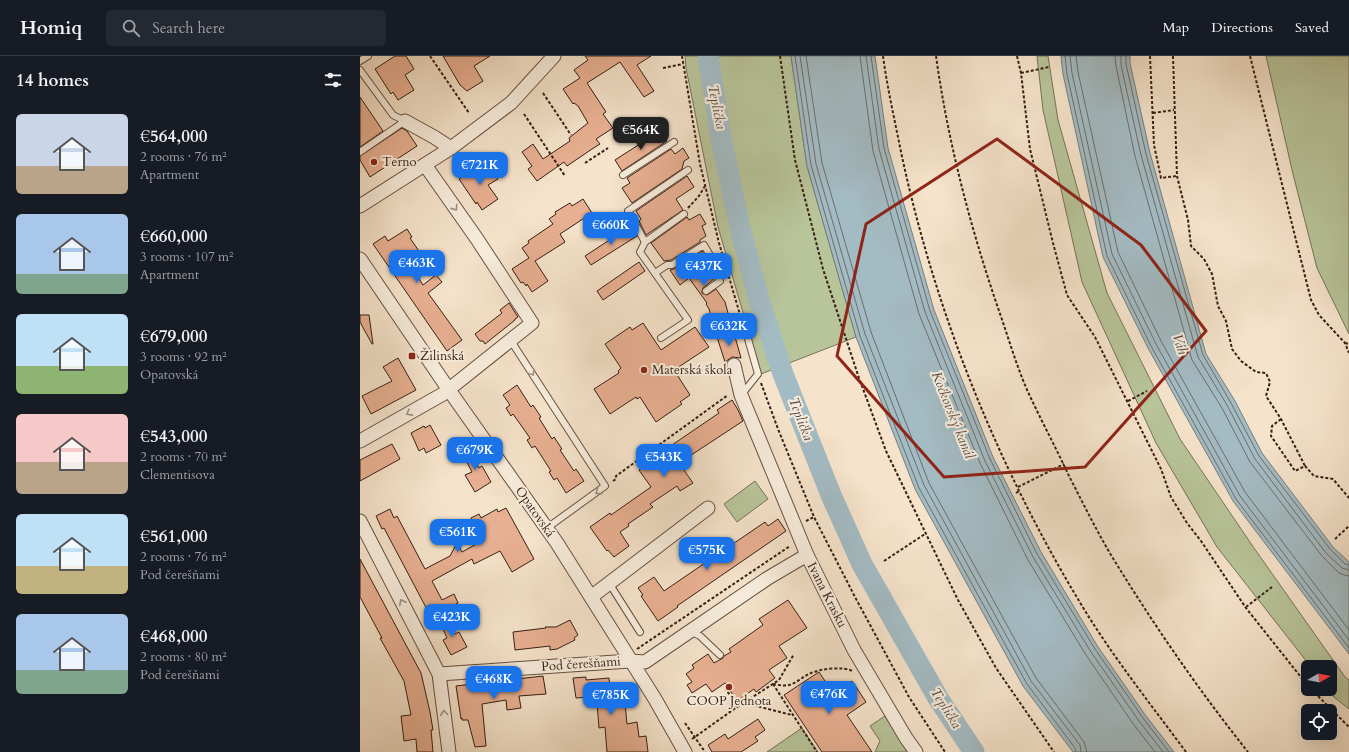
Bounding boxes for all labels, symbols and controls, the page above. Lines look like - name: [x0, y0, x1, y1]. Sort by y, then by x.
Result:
- search box: [106, 10, 386, 46]
- text: Homiq: [20, 15, 82, 41]
- icon: search: [120, 17, 142, 39]
- text: Search here: [152, 18, 225, 38]
- text: Map: [1163, 18, 1189, 37]
- text: Directions: [1211, 18, 1273, 37]
- text: Saved: [1295, 18, 1329, 37]
- text: 14 homes: [16, 69, 89, 92]
- icon: filters: [322, 69, 344, 91]
- water label: Teplička: [703, 83, 731, 131]
- pin: €564K: [613, 117, 669, 151]
- text: €564K: [622, 121, 660, 139]
- text: €564,000: [140, 125, 207, 148]
- icon: home: [48, 130, 96, 178]
- text: 2 rooms · 76 m²: [140, 148, 227, 166]
- pin: €721K: [452, 152, 508, 186]
- place label: Terno: [382, 153, 417, 171]
- text: €721K: [461, 156, 499, 174]
- marker: Terno: [369, 157, 379, 167]
- text: Apartment: [140, 166, 199, 184]
- one-way arrow: [450, 204, 458, 211]
- pin: €660K: [583, 212, 639, 246]
- text: €660K: [592, 216, 630, 234]
- text: €660,000: [140, 225, 207, 248]
- icon: home: [48, 230, 96, 278]
- text: 3 rooms · 107 m²: [140, 248, 233, 266]
- pin: €463K: [389, 250, 445, 284]
- pin: €437K: [676, 253, 732, 287]
- text: €463K: [398, 254, 436, 272]
- text: €437K: [685, 257, 723, 275]
- text: Apartment: [140, 266, 199, 284]
- pin: €632K: [701, 313, 757, 347]
- text: €632K: [710, 317, 748, 335]
- text: €679,000: [140, 325, 207, 348]
- icon: home: [48, 330, 96, 378]
- water label: Váh: [1168, 331, 1192, 357]
- place label: Žilinská: [420, 347, 465, 365]
- text: 3 rooms · 92 m²: [140, 348, 227, 366]
- marker: Žilinská: [407, 351, 417, 361]
- place label: Materská škola: [652, 361, 733, 379]
- marker: Materská škola: [639, 365, 649, 375]
- text: Opatovská: [140, 366, 198, 384]
- water label: Kočkovský kanál: [927, 368, 980, 463]
- one-way arrow: [527, 369, 534, 376]
- water label: Teplička: [784, 395, 818, 443]
- one-way arrow: [406, 409, 413, 416]
- text: €543,000: [140, 425, 207, 448]
- icon: home: [48, 430, 96, 478]
- pin: €679K: [447, 437, 503, 471]
- text: €679K: [456, 441, 494, 459]
- pin: €543K: [636, 444, 692, 478]
- text: 2 rooms · 70 m²: [140, 448, 227, 466]
- text: €543K: [645, 448, 683, 466]
- text: Clementisova: [140, 466, 215, 484]
- street label: Opatovská: [511, 483, 559, 541]
- one-way arrow: [595, 487, 602, 494]
- pin: €561K: [430, 519, 486, 553]
- text: €561K: [439, 523, 477, 541]
- text: €561,000: [140, 525, 207, 548]
- icon: home: [48, 530, 96, 578]
- pin: €575K: [679, 537, 735, 571]
- text: €575K: [688, 541, 726, 559]
- text: 2 rooms · 76 m²: [140, 548, 227, 566]
- street label: Ivana Krasku: [803, 559, 851, 631]
- text: Pod čerešňami: [140, 566, 220, 584]
- one-way arrow: [399, 598, 407, 606]
- pin: €423K: [424, 604, 480, 638]
- text: €423K: [433, 608, 471, 626]
- text: €468,000: [140, 625, 207, 648]
- icon: home: [48, 630, 96, 678]
- text: 2 rooms · 80 m²: [140, 648, 227, 666]
- street label: Pod čerešňami: [541, 652, 622, 676]
- north arrow: [1301, 660, 1337, 696]
- map controls: [1301, 660, 1337, 740]
- text: Pod čerešňami: [140, 666, 220, 684]
- pin: €468K: [466, 666, 522, 700]
- text: €468K: [475, 670, 513, 688]
- pin: €476K: [801, 681, 857, 715]
- pin: €785K: [583, 682, 639, 716]
- marker: COOP Jednota: [724, 682, 734, 692]
- water label: Teplička: [926, 684, 966, 732]
- text: €476K: [810, 685, 848, 703]
- text: €785K: [592, 686, 630, 704]
- place label: COOP Jednota: [687, 692, 772, 710]
- button: locate: [1301, 704, 1337, 740]
- one-way arrow: [440, 710, 449, 716]

